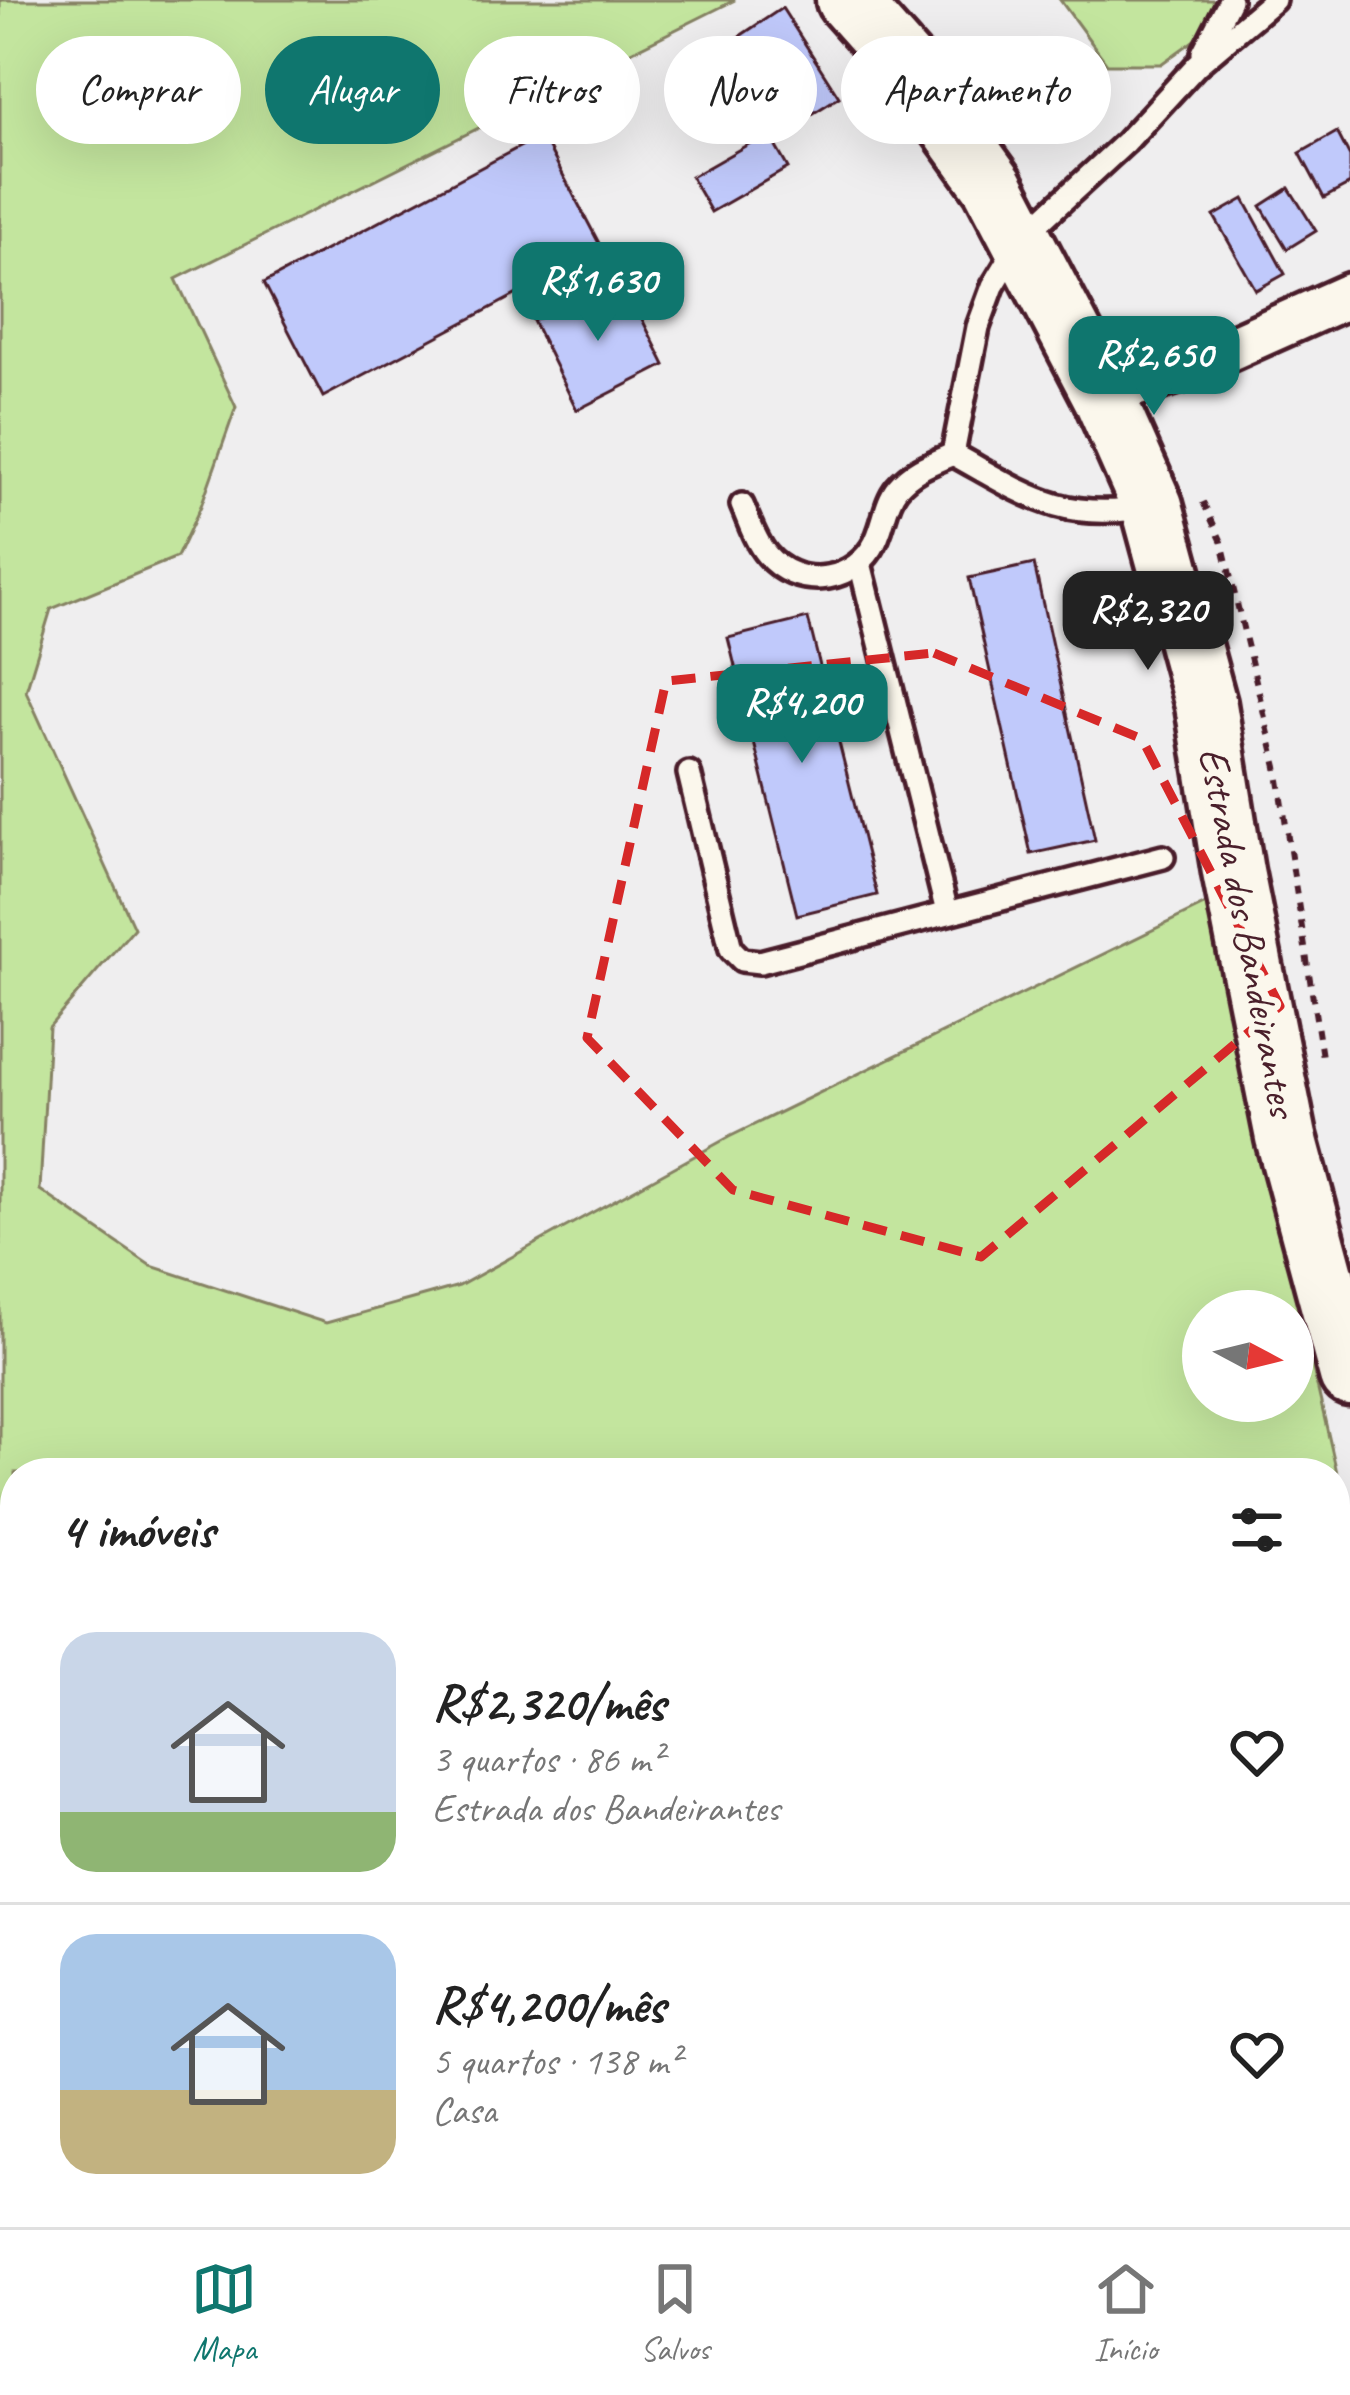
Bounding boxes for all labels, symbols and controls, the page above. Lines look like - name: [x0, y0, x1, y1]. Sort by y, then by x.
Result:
- chip: Comprar: [36, 36, 241, 144]
- chip: Alugar: [265, 36, 440, 144]
- chip: Filtros: [464, 36, 640, 144]
- chip: Novo: [664, 36, 817, 144]
- chip: Apartamento: [841, 36, 1111, 144]
- pin: R$1,630: [487, 242, 709, 344]
- text: R$1,630: [539, 256, 657, 305]
- pin: R$2,650: [1043, 316, 1265, 418]
- text: R$2,650: [1096, 330, 1212, 379]
- pin: R$2,320: [1037, 571, 1259, 673]
- text: R$2,320: [1090, 585, 1206, 634]
- pin: R$4,200: [691, 664, 913, 766]
- text: R$4,200: [744, 678, 860, 727]
- street label: Estrada dos Bandeirantes: [1186, 743, 1310, 1125]
- north arrow: [1182, 1290, 1314, 1422]
- map controls: [1182, 1290, 1314, 1422]
- icon: filters: [1224, 1497, 1290, 1563]
- text: 4 imóveis: [60, 1498, 214, 1562]
- text: R$2,320/mês: [432, 1671, 665, 1735]
- icon: home: [156, 1680, 300, 1824]
- icon: heart: [1224, 1719, 1290, 1785]
- text: 3 quartos · 86 m²: [432, 1735, 662, 1784]
- text: Estrada dos Bandeirantes: [432, 1784, 780, 1833]
- text: R$4,200/mês: [432, 1973, 665, 2037]
- icon: home: [156, 1982, 300, 2126]
- icon: heart: [1224, 2021, 1290, 2087]
- text: 5 quartos · 138 m²: [432, 2037, 680, 2086]
- text: Casa: [432, 2086, 496, 2135]
- tab: Mapa: [191, 2256, 257, 2370]
- tab: Salvos: [640, 2256, 710, 2370]
- tab: Início: [1093, 2256, 1159, 2370]

